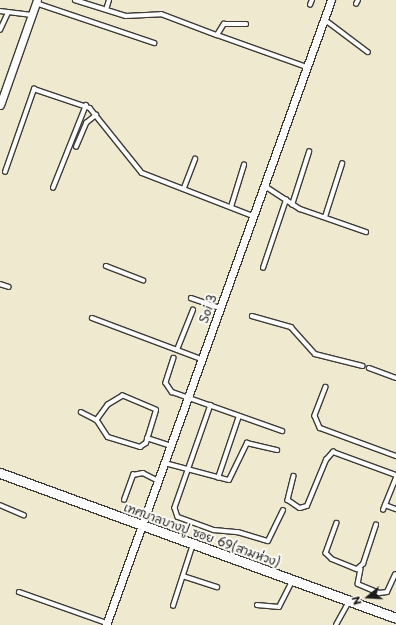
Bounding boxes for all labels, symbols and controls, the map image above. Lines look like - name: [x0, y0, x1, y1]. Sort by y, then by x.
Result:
- street label: Soi 3: [196, 293, 220, 325]
- street label: เทศบาลบางปู ซอย 69(สามห่วง): [122, 500, 282, 570]
- north arrow: [348, 577, 388, 617]
- text: N: [347, 594, 366, 608]

